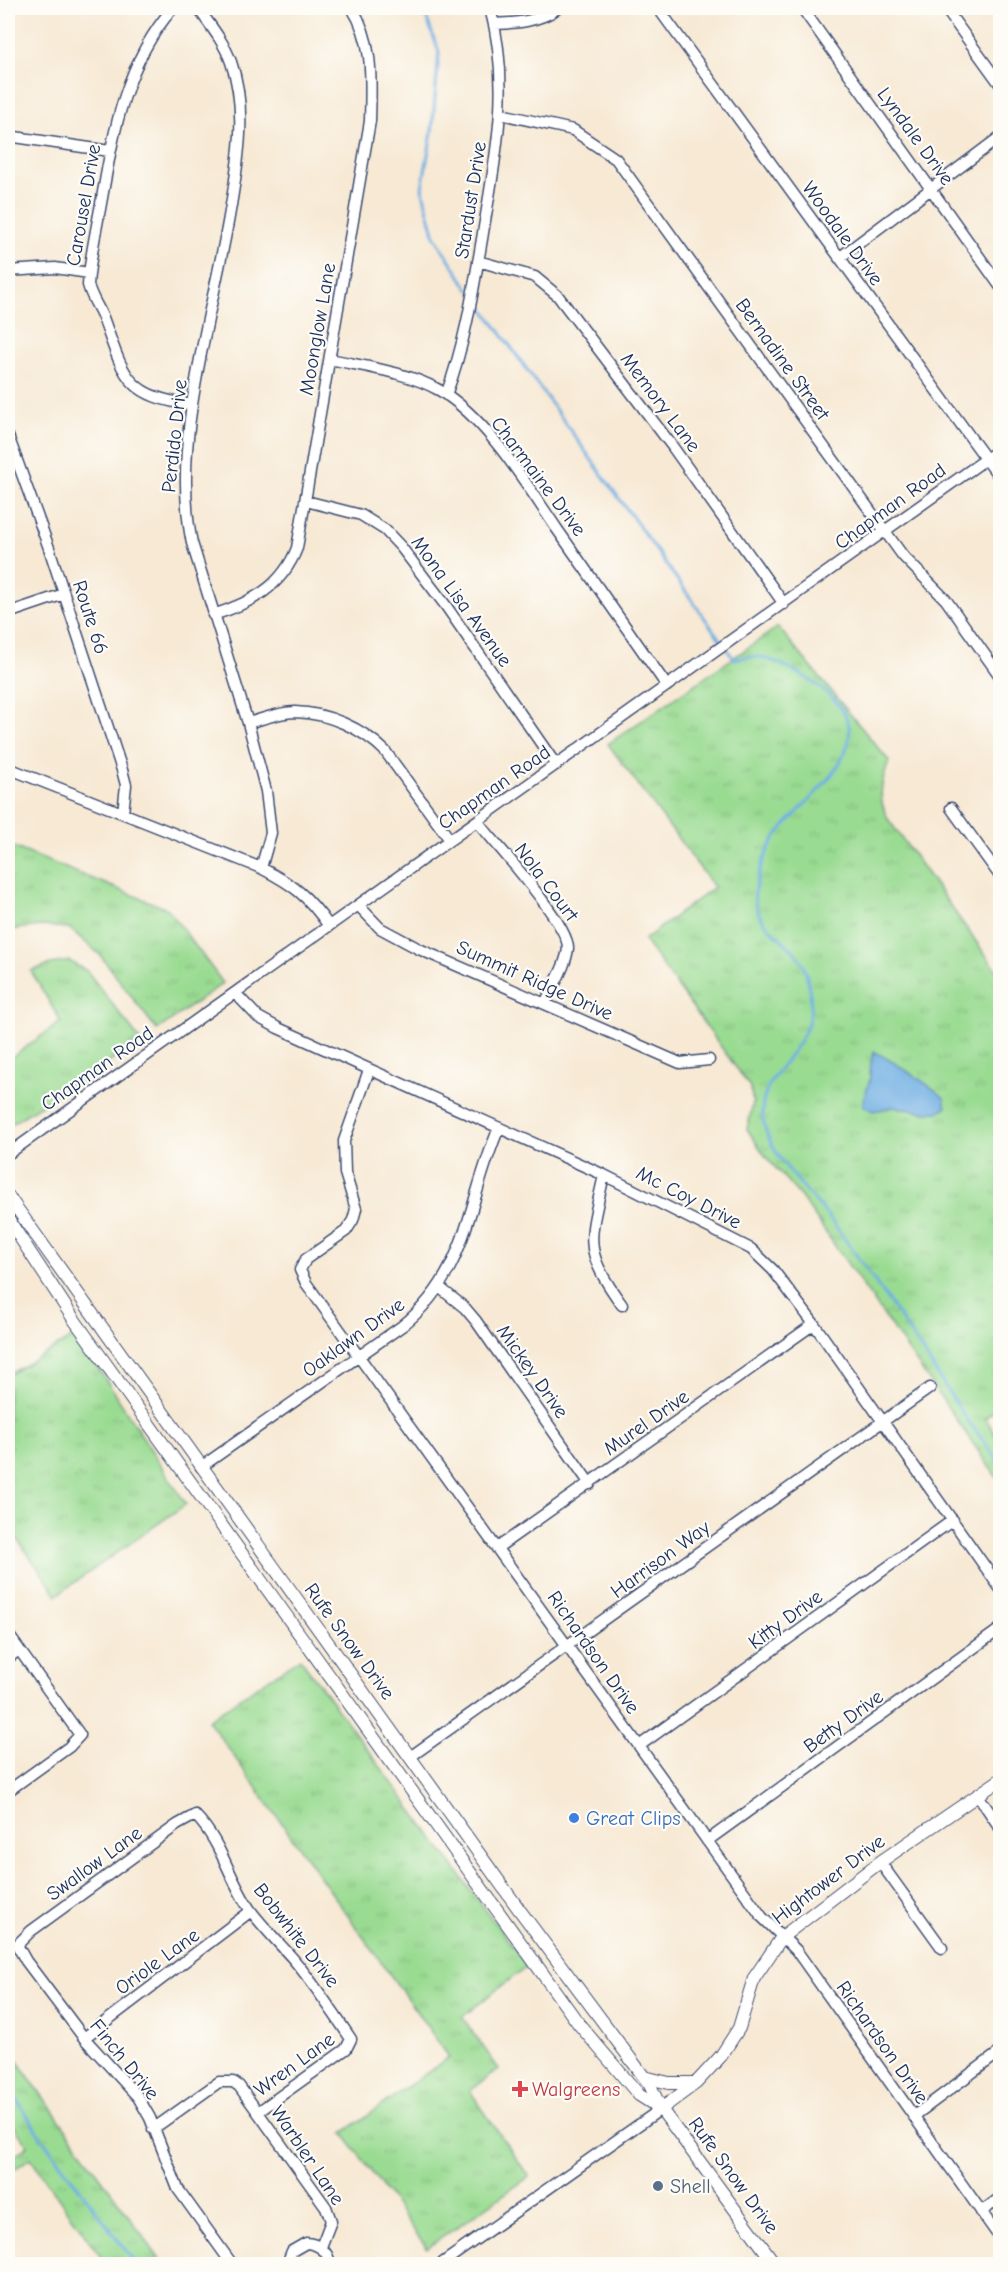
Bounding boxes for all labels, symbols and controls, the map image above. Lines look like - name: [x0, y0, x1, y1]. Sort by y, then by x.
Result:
- street label: Lyndale Drive: [872, 83, 959, 190]
- street label: Stardust Drive: [450, 140, 491, 260]
- street label: Carousel Drive: [61, 142, 106, 268]
- street label: Woodale Drive: [797, 177, 888, 290]
- street label: Moonglow Lane: [295, 261, 340, 397]
- street label: Bernadine Street: [731, 294, 835, 426]
- street label: Memory Lane: [616, 348, 705, 457]
- street label: Perdido Drive: [157, 378, 192, 494]
- street label: Charmaine Drive: [486, 412, 591, 541]
- street label: Chapman Road: [830, 458, 950, 554]
- street label: Mona Lisa Avenue: [406, 531, 517, 671]
- street label: Route 66: [68, 577, 113, 657]
- street label: Chapman Road: [434, 740, 555, 835]
- street label: Nola Court: [510, 839, 584, 927]
- street label: Summit Ridge Drive: [453, 936, 617, 1025]
- street label: Chapman Road: [37, 1021, 158, 1116]
- street label: Mc Coy Drive: [633, 1161, 745, 1234]
- street label: Oaklawn Drive: [298, 1293, 409, 1382]
- street label: Mickey Drive: [492, 1320, 573, 1422]
- street label: Murel Drive: [599, 1385, 693, 1460]
- street label: Harrison Way: [606, 1516, 714, 1603]
- street label: Rufe Snow Drive: [300, 1579, 400, 1704]
- street label: Kitty Drive: [744, 1585, 827, 1654]
- street label: Richardson Drive: [543, 1586, 645, 1718]
- street label: Betty Drive: [799, 1685, 887, 1758]
- place label: Great Clips: [586, 1807, 681, 1830]
- marker: Great Clips: [567, 1811, 581, 1825]
- street label: Swallow Lane: [42, 1821, 146, 1906]
- street label: Hightower Drive: [767, 1830, 889, 1929]
- street label: Bobwhite Drive: [249, 1879, 344, 1992]
- street label: Oriole Lane: [111, 1923, 204, 2000]
- street label: Richardson Drive: [832, 1976, 934, 2108]
- street label: Finch Drive: [85, 2014, 164, 2104]
- street label: Wren Lane: [250, 2028, 339, 2101]
- place label: Walgreens: [532, 2078, 620, 2101]
- marker: Walgreens: [513, 2082, 527, 2096]
- street label: Warbler Lane: [266, 2101, 349, 2209]
- street label: Rufe Snow Drive: [684, 2113, 784, 2238]
- place label: Shell: [670, 2175, 711, 2198]
- marker: Shell: [651, 2179, 665, 2193]

